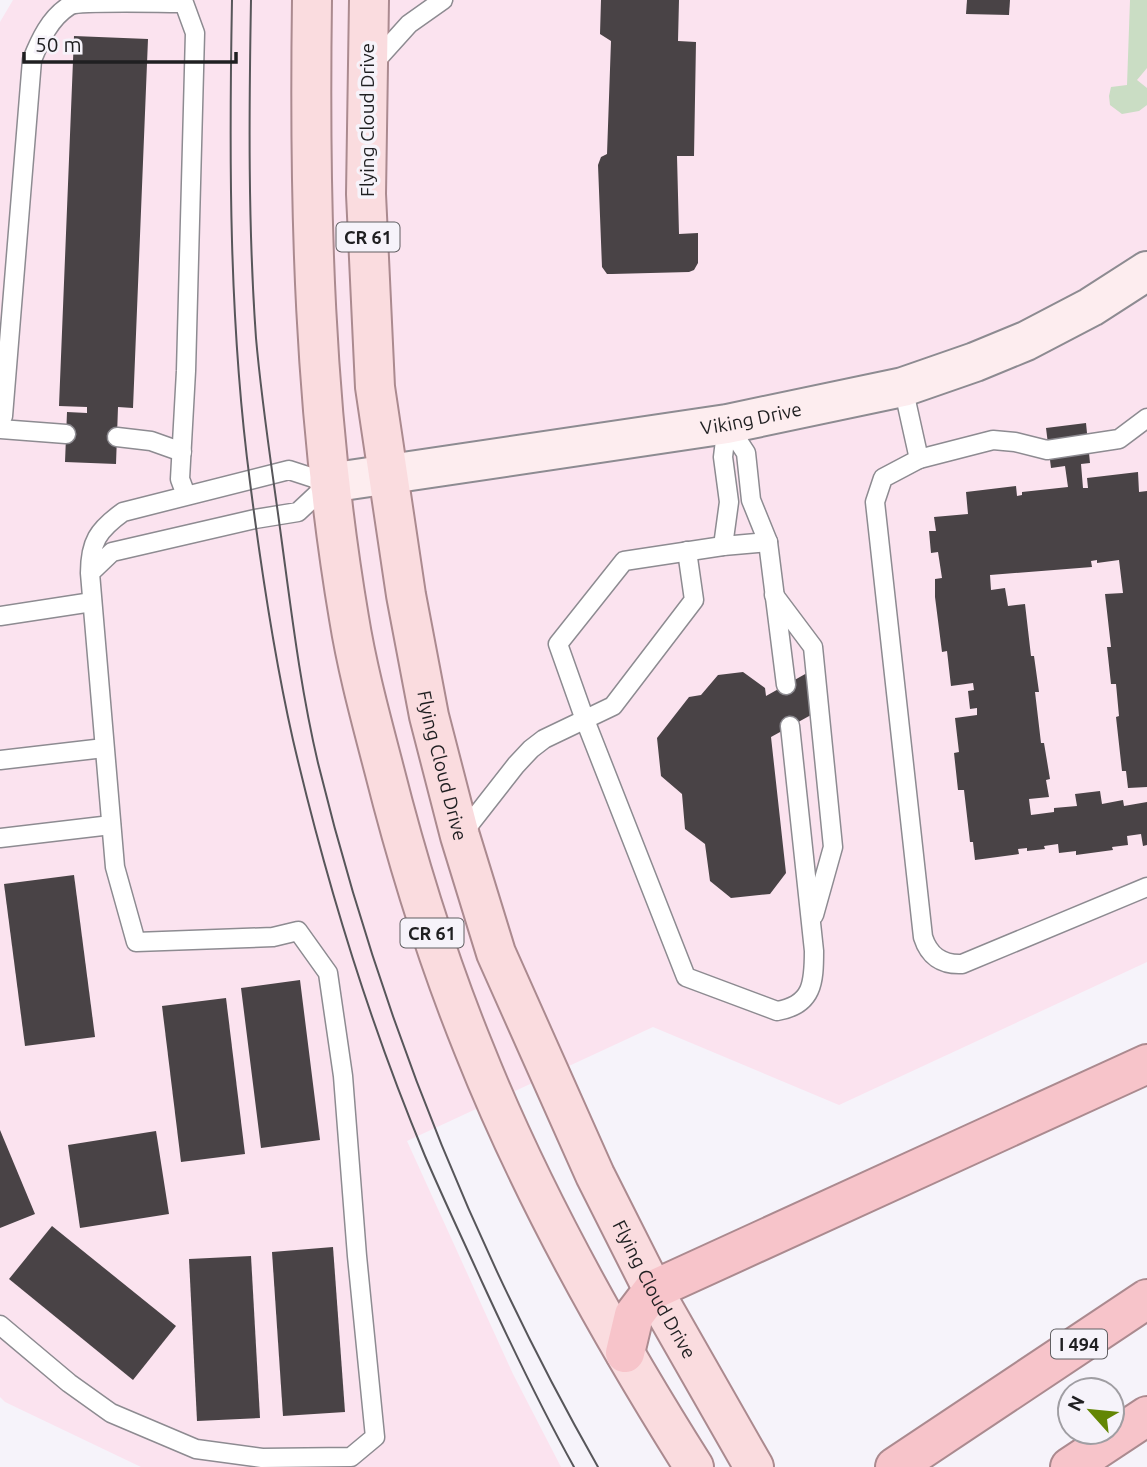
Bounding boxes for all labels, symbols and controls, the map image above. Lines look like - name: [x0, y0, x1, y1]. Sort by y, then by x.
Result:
- scale bar: [24, 21, 236, 65]
- text: 50 m: [35, 32, 82, 56]
- street label: Flying Cloud Drive: [356, 43, 378, 197]
- road number: CR 61: [336, 222, 400, 251]
- street label: Viking Drive: [699, 398, 804, 439]
- street label: Flying Cloud Drive: [413, 689, 472, 843]
- road number: CR 61: [400, 918, 464, 948]
- street label: Flying Cloud Drive: [609, 1216, 701, 1362]
- road number: I 494: [1051, 1330, 1107, 1358]
- north arrow: [1056, 1376, 1126, 1446]
- text: N: [1063, 1392, 1089, 1415]

